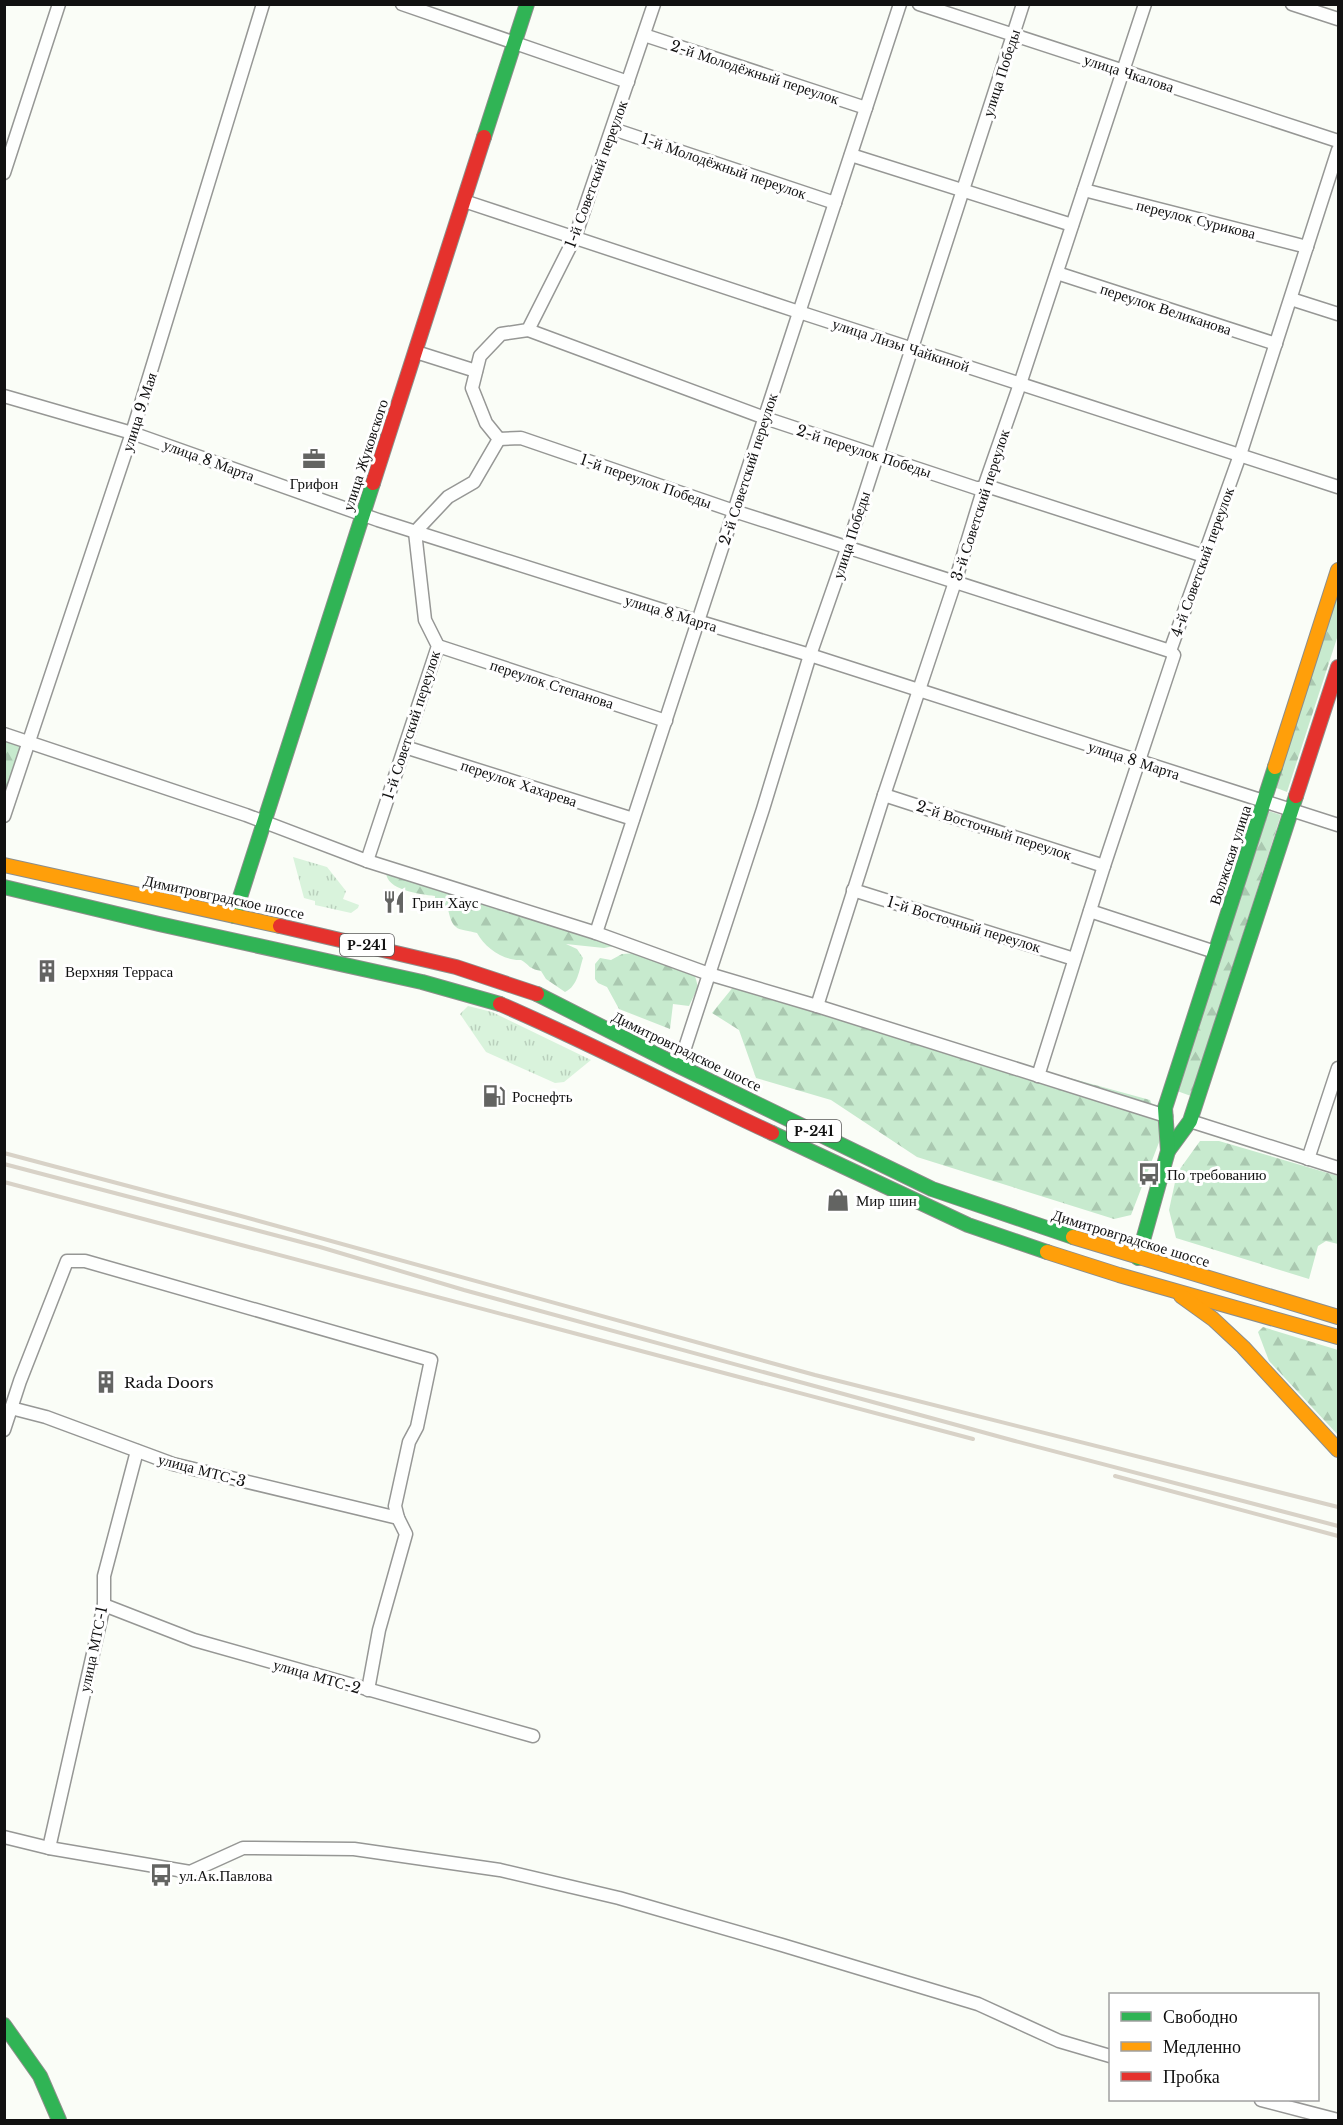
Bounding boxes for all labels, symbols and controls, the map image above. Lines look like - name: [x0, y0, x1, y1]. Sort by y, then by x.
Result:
- street label: улица Победы: [978, 27, 1024, 119]
- street label: 2-й Молодёжный переулок: [668, 36, 842, 108]
- street label: улица Чкалова: [1082, 50, 1177, 97]
- street label: 1-й Советский переулок: [560, 97, 632, 250]
- street label: 1-й Молодёжный переулок: [639, 129, 810, 203]
- street label: переулок Сурикова: [1134, 195, 1258, 243]
- street label: переулок Великанова: [1098, 279, 1234, 339]
- street label: улица Лизы Чайкиной: [830, 314, 972, 376]
- street label: улица 9 Мая: [117, 370, 161, 454]
- street label: 2-й Советский переулок: [715, 390, 782, 547]
- street label: улица Жуковского: [338, 397, 392, 513]
- street label: 2-й переулок Победы: [794, 420, 934, 482]
- street label: 3-й Советский переулок: [947, 426, 1014, 583]
- street label: улица 8 Марта: [161, 435, 257, 485]
- office icon: Грифон: [301, 446, 327, 472]
- street label: 1-й переулок Победы: [578, 450, 714, 512]
- place label: Грифон: [290, 474, 338, 493]
- street label: 4-й Советский переулок: [1166, 484, 1238, 639]
- street label: улица Победы: [828, 489, 874, 581]
- street label: улица 8 Марта: [623, 590, 720, 636]
- street label: 1-й Советский переулок: [378, 647, 444, 802]
- street label: переулок Степанова: [488, 655, 616, 713]
- street label: улица 8 Марта: [1086, 736, 1183, 784]
- street label: переулок Хахарева: [459, 755, 580, 811]
- street label: 2-й Восточный переулок: [914, 796, 1075, 864]
- street label: Волжская улица: [1205, 803, 1255, 907]
- street label: Димитровградское шоссе: [142, 871, 306, 923]
- restaurant icon: Грин Хаус: [381, 889, 407, 915]
- street label: 1-й Восточный переулок: [885, 892, 1044, 957]
- place label: Грин Хаус: [412, 893, 479, 912]
- road number: Р-241: [340, 934, 394, 956]
- building icon: Верхняя Терраса: [34, 958, 60, 984]
- place label: Верхняя Терраса: [65, 962, 174, 981]
- street label: Димитровградское шоссе: [609, 1007, 765, 1096]
- fuel station icon: Роснефть: [481, 1083, 507, 1109]
- place label: Роснефть: [512, 1087, 573, 1106]
- road number: Р-241: [787, 1120, 841, 1142]
- bus stop icon: По требованию: [1136, 1161, 1162, 1187]
- place label: По требованию: [1167, 1165, 1266, 1184]
- shop icon: Мир шин: [825, 1187, 851, 1213]
- place label: Мир шин: [856, 1191, 917, 1210]
- street label: Димитровградское шоссе: [1050, 1205, 1212, 1271]
- building icon: Rada Doors: [93, 1369, 119, 1395]
- place label: Rada Doors: [124, 1373, 214, 1392]
- street label: улица МТС-3: [156, 1449, 248, 1491]
- street label: улица МТС-1: [75, 1604, 111, 1694]
- street label: улица МТС-2: [271, 1654, 363, 1698]
- bus stop icon: ул.Ак.Павлова: [148, 1862, 174, 1888]
- place label: ул.Ак.Павлова: [179, 1866, 273, 1885]
- legend: [1109, 1993, 1319, 2101]
- text: Свободно: [1163, 2006, 1238, 2028]
- text: Медленно: [1163, 2036, 1241, 2058]
- text: Пробка: [1163, 2066, 1220, 2088]

